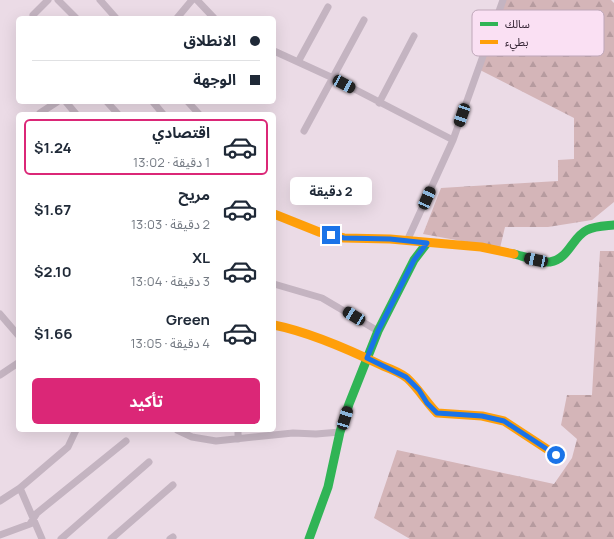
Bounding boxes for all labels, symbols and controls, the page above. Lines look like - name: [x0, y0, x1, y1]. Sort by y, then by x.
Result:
- legend: [472, 10, 604, 56]
- text: سالك: [505, 16, 530, 31]
- text: الانطلاق: [184, 30, 236, 51]
- text: بطيء: [505, 34, 528, 52]
- text: الوجهة: [193, 69, 236, 90]
- car: [331, 73, 357, 95]
- car: [452, 102, 472, 128]
- text: اقتصادي: [152, 122, 210, 143]
- icon: car: [222, 129, 258, 165]
- text: $1.24: [34, 137, 72, 158]
- text: 1 دقيقة · 13:02: [133, 153, 210, 171]
- callout: 2 دقيقة: [290, 177, 372, 205]
- text: 2 دقيقة: [309, 182, 353, 200]
- text: مريح: [178, 184, 210, 205]
- car: [417, 185, 437, 211]
- icon: car: [222, 191, 258, 227]
- text: $1.67: [34, 199, 71, 220]
- text: 2 دقيقة · 13:03: [131, 215, 210, 233]
- route end: [322, 226, 340, 244]
- text: XL: [192, 247, 210, 268]
- car: [523, 252, 549, 268]
- icon: car: [222, 253, 258, 289]
- text: $2.10: [34, 261, 72, 282]
- text: 3 دقيقة · 13:04: [131, 272, 210, 290]
- car: [341, 305, 367, 327]
- text: Green: [166, 309, 210, 330]
- icon: car: [222, 315, 258, 351]
- text: $1.66: [34, 323, 73, 344]
- text: 4 دقيقة · 13:05: [130, 334, 210, 352]
- button: تأكيد: [32, 378, 260, 424]
- car: [336, 405, 354, 431]
- route start: [547, 446, 565, 464]

